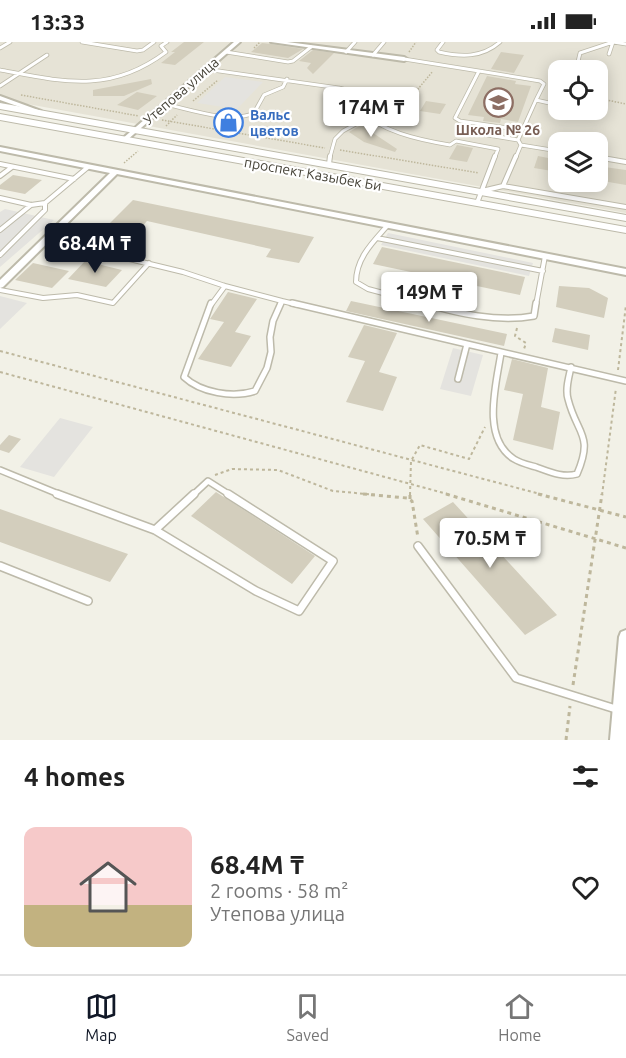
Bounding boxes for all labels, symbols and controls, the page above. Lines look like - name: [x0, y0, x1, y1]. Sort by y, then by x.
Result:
- text: 13:33: [30, 9, 85, 34]
- street label: Утепова улица: [140, 54, 222, 128]
- map controls: [548, 60, 608, 192]
- button: locate: [548, 60, 608, 120]
- pin: 174M ₸: [322, 87, 420, 138]
- school or university icon: Школа № 26: [482, 87, 514, 119]
- text: 174M ₸: [337, 95, 405, 118]
- shop icon: Вальс цветов: [213, 107, 245, 139]
- place label: Вальс цветов: [250, 107, 299, 139]
- place label: Школа № 26: [456, 122, 540, 138]
- button: layers: [548, 132, 608, 192]
- street label: проспект Казыбек Би: [243, 154, 383, 194]
- pin: 68.4M ₸: [40, 223, 150, 274]
- text: 68.4M ₸: [59, 231, 131, 254]
- pin: 149M ₸: [380, 272, 478, 323]
- text: 149M ₸: [395, 280, 463, 303]
- pin: 70.5M ₸: [435, 518, 545, 569]
- text: 70.5M ₸: [454, 526, 526, 549]
- icon: filters: [569, 760, 602, 793]
- text: 4 homes: [24, 762, 125, 791]
- text: 68.4M ₸: [210, 850, 304, 879]
- icon: home: [72, 851, 144, 923]
- icon: heart: [569, 871, 602, 904]
- text: 2 rooms · 58 m²: [210, 879, 348, 902]
- text: Утепова улица: [210, 902, 345, 925]
- tab: Map: [85, 990, 118, 1044]
- tab: Saved: [287, 990, 329, 1044]
- tab: Home: [498, 990, 541, 1044]

